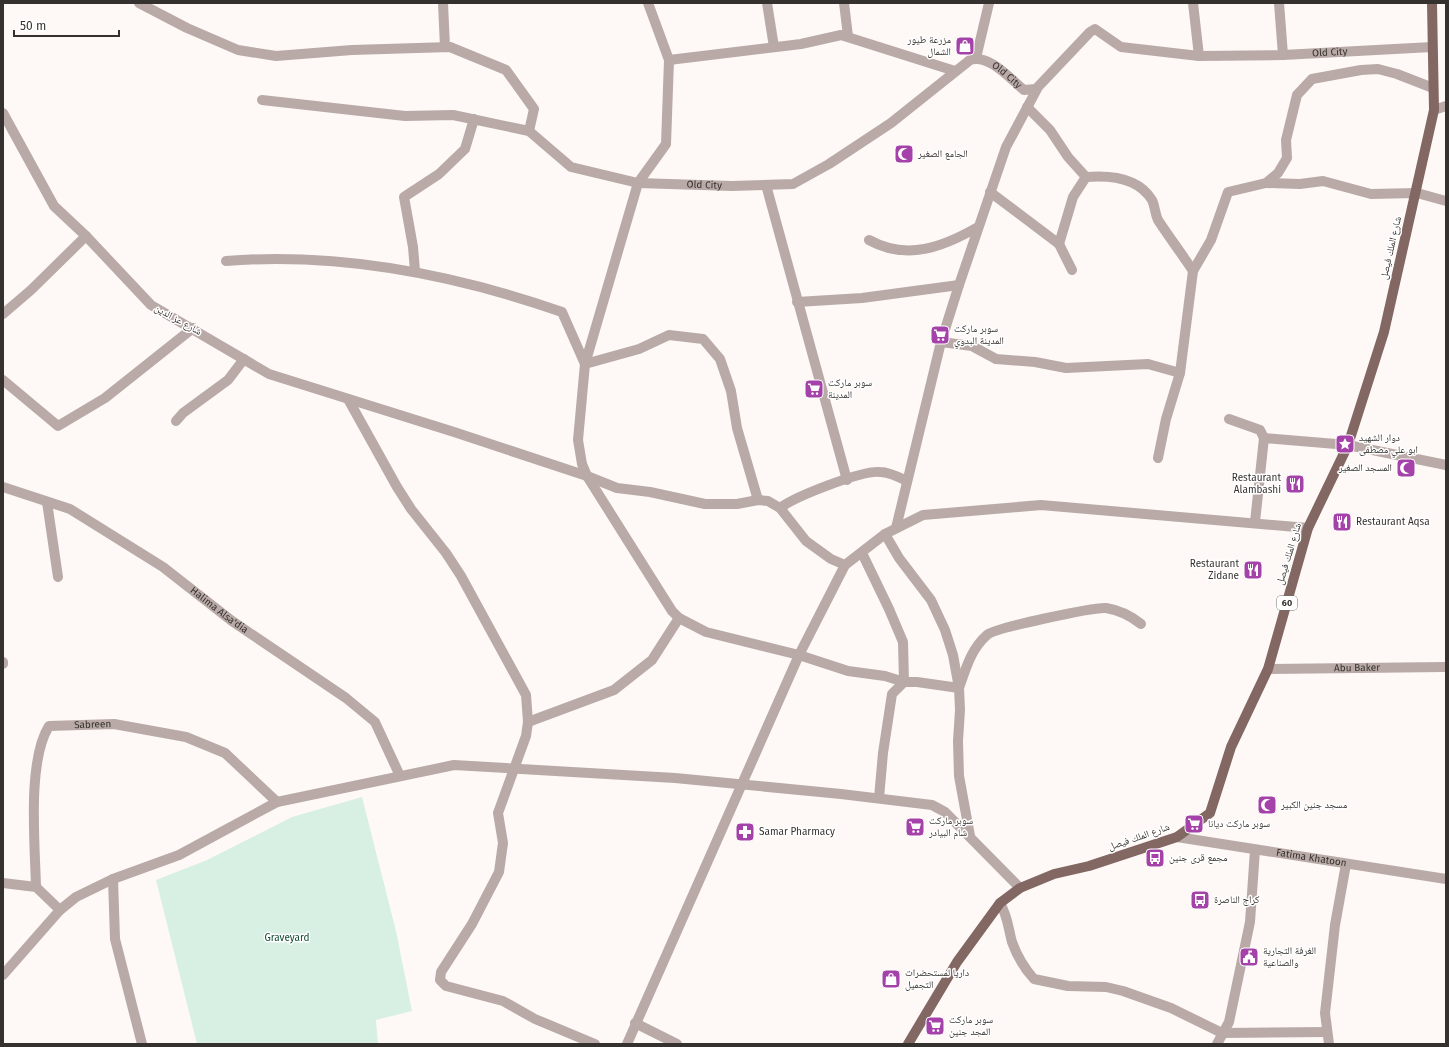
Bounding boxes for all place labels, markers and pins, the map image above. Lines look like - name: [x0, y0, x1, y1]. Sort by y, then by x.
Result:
- place label: مزرعة طيور الشمال: [907, 34, 951, 58]
- shop icon: مزرعة طيور الشمال: [954, 35, 976, 57]
- mosque icon: الجامع الصغير: [893, 143, 915, 165]
- place label: الجامع الصغير: [917, 148, 968, 160]
- place label: سوبر ماركت المدينة البدوي: [954, 323, 1004, 349]
- supermarket icon: سوبر ماركت المدينة البدوي: [929, 324, 951, 346]
- place label: سوبر ماركت المدينة: [828, 377, 872, 401]
- supermarket icon: سوبر ماركت المدينة: [803, 378, 825, 400]
- place label: دوار الشهيد ابو علي مصطفى: [1359, 432, 1418, 458]
- place icon: دوار الشهيد ابو علي مصطفى: [1334, 433, 1356, 455]
- mosque icon: المسجد الصغير: [1395, 457, 1417, 479]
- place label: المسجد الصغير: [1338, 462, 1392, 474]
- place label: Restaurant Alambashi: [1232, 472, 1281, 496]
- restaurant icon: Restaurant Alambashi: [1284, 473, 1306, 495]
- restaurant icon: Restaurant Aqsa: [1331, 511, 1353, 533]
- place label: Restaurant Aqsa: [1356, 516, 1430, 528]
- place label: Restaurant Zidane: [1190, 558, 1239, 582]
- restaurant icon: Restaurant Zidane: [1242, 559, 1264, 581]
- mosque icon: مسجد جنين الكبير: [1256, 794, 1278, 816]
- place label: مسجد جنين الكبير: [1280, 799, 1348, 811]
- supermarket icon: سوبر ماركت ديانا: [1183, 813, 1205, 835]
- place label: سوبر ماركت شام البيادر: [928, 815, 973, 840]
- supermarket icon: سوبر ماركت شام البيادر: [904, 816, 926, 838]
- place label: سوبر ماركت ديانا: [1208, 818, 1270, 830]
- pharmacy icon: Samar Pharmacy: [734, 821, 756, 843]
- place label: Samar Pharmacy: [759, 826, 835, 838]
- bus stop icon: مجمع قرى جنين: [1144, 847, 1166, 869]
- place label: مجمع قرى جنين: [1169, 852, 1228, 864]
- bus stop icon: كراج الناصرة: [1189, 889, 1211, 911]
- place label: كراج الناصرة: [1214, 894, 1260, 906]
- place label: الغرفة التجارية والصناعية: [1263, 945, 1316, 969]
- public building icon: الغرفة التجارية والصناعية: [1238, 946, 1260, 968]
- place label: داريا لمستحضرات التجميل: [905, 967, 969, 991]
- shop icon: داريا لمستحضرات التجميل: [880, 968, 902, 990]
- place label: سوبر ماركت المجد جنين: [949, 1014, 993, 1038]
- supermarket icon: سوبر ماركت المجد جنين: [924, 1015, 946, 1037]

